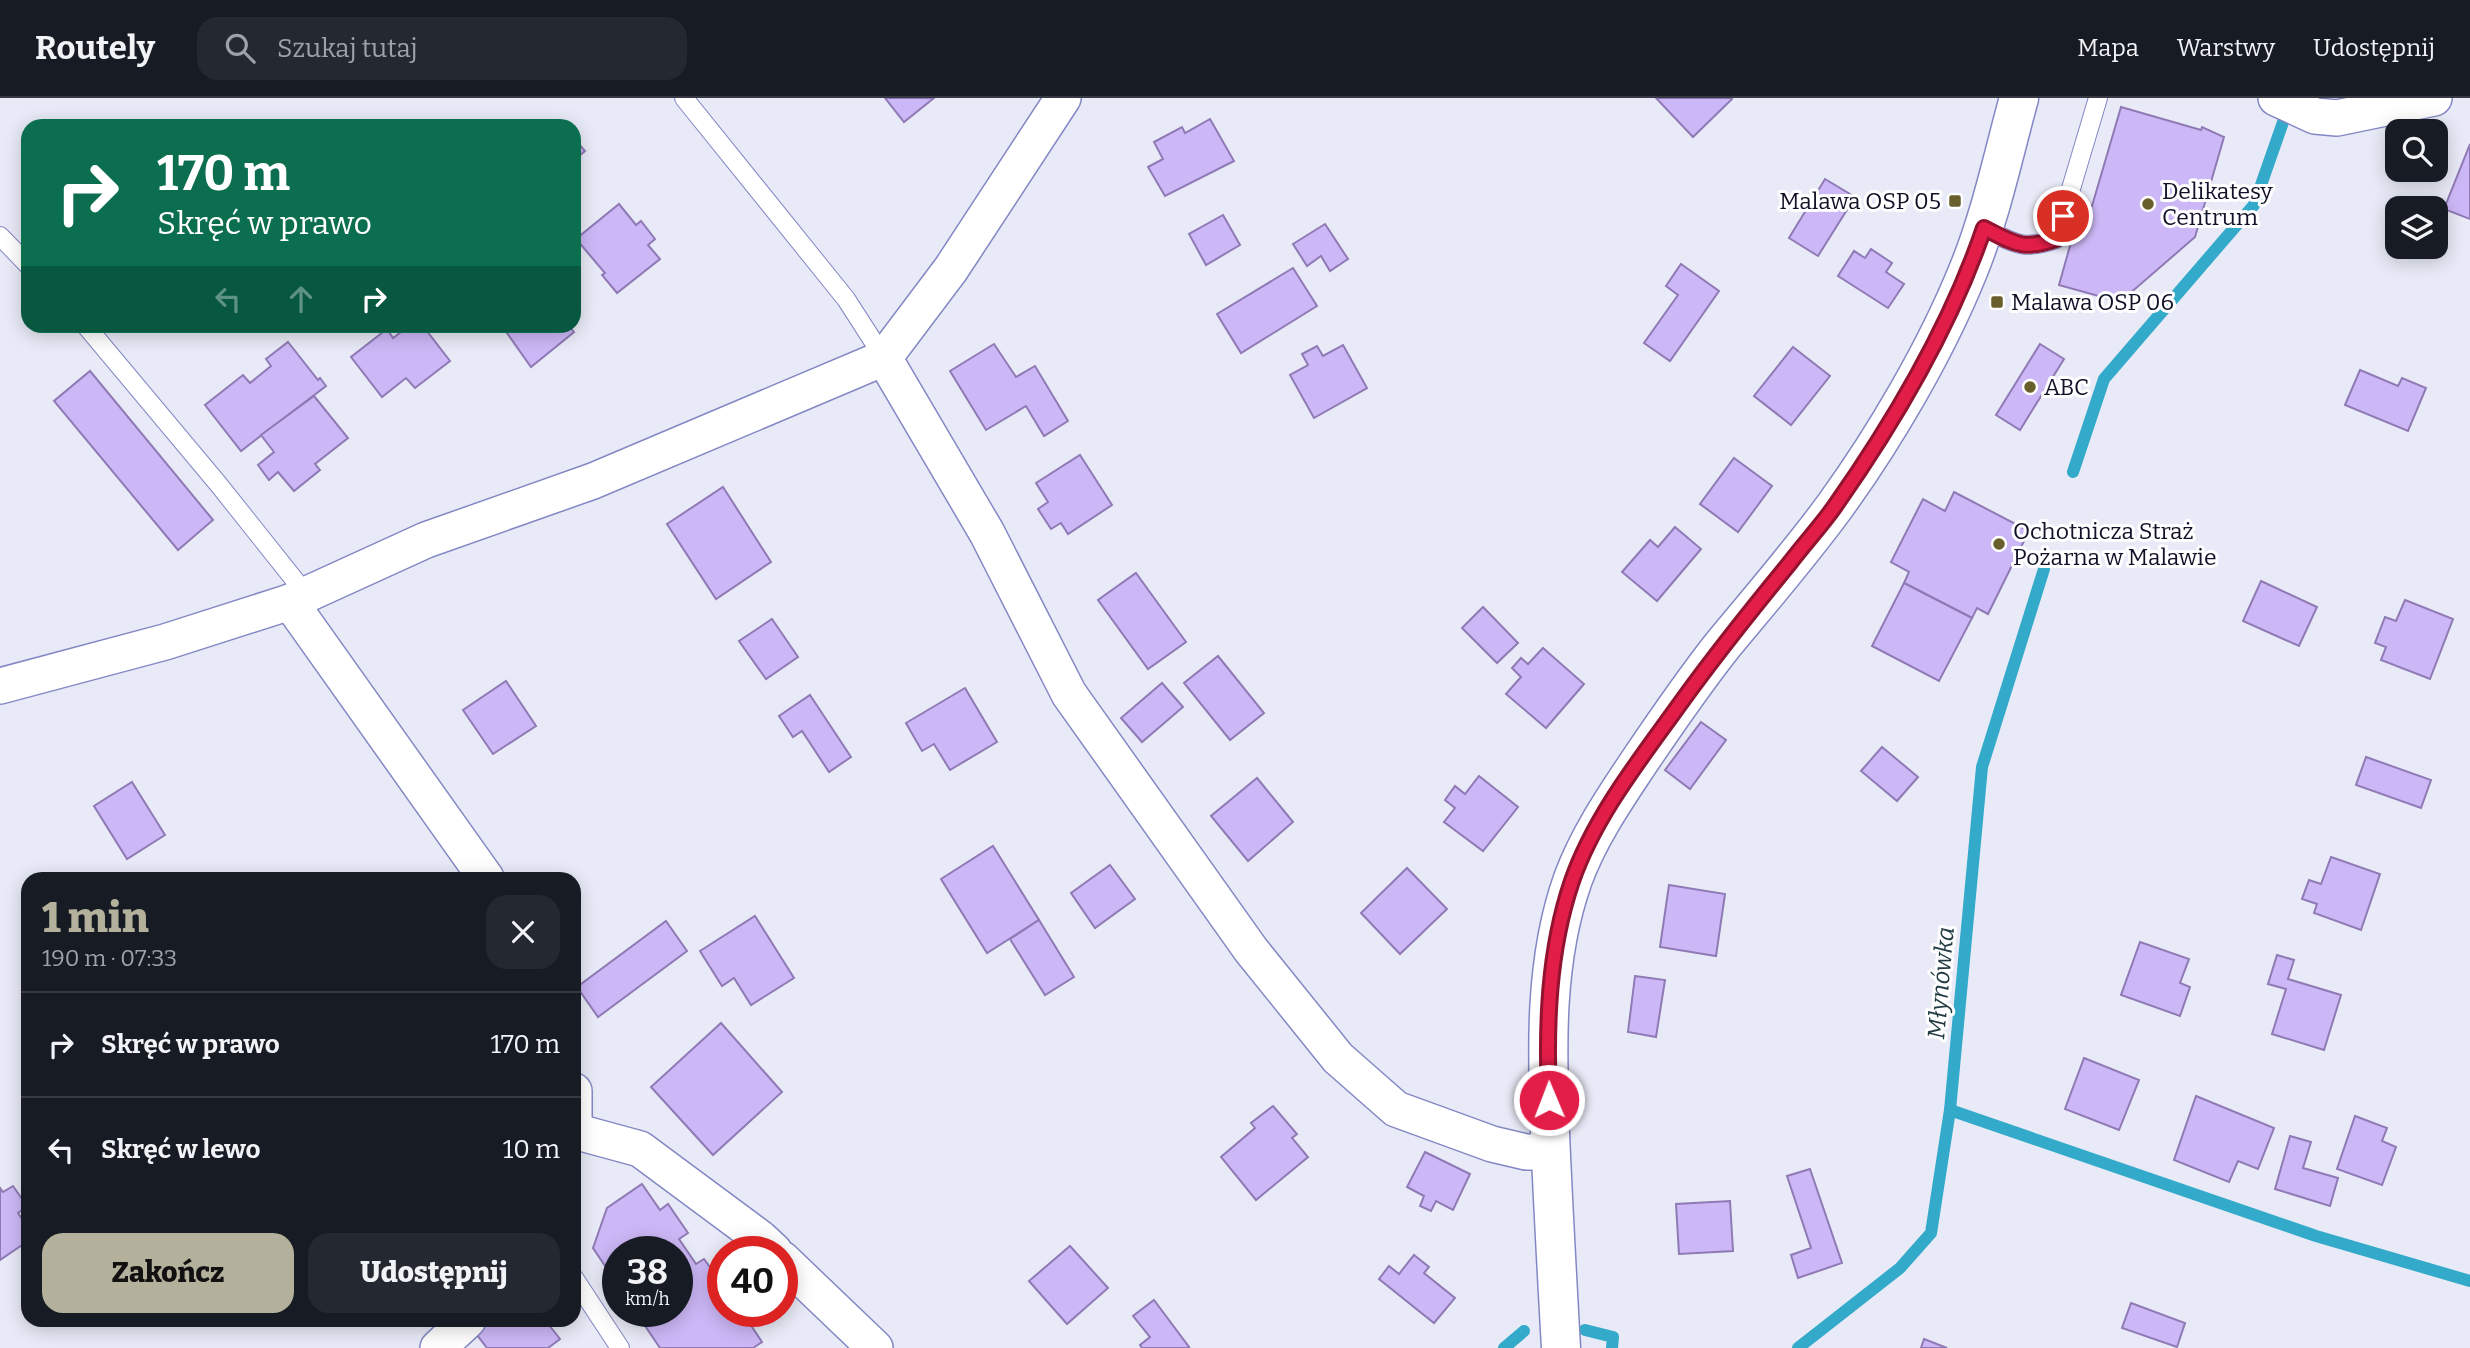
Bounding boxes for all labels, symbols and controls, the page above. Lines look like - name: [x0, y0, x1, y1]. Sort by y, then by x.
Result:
- search box: [197, 17, 687, 80]
- text: Routely: [35, 28, 155, 68]
- icon: search: [221, 29, 259, 67]
- text: Szukaj tutaj: [277, 33, 418, 64]
- text: Mapa: [2077, 34, 2139, 62]
- text: Warstwy: [2177, 34, 2275, 62]
- text: Udostępnij: [2313, 34, 2435, 62]
- map controls: [2385, 119, 2448, 259]
- button: search: [2385, 119, 2448, 182]
- text: 170 m: [157, 144, 290, 203]
- icon: right: [42, 147, 133, 238]
- place label: Delikatesy Centrum: [2162, 177, 2274, 231]
- pin: [2033, 186, 2093, 246]
- place label: Malawa OSP 05: [1779, 187, 1941, 215]
- marker: Malawa OSP 05: [1947, 193, 1963, 209]
- marker: Delikatesy Centrum: [2140, 196, 2156, 212]
- button: layers: [2385, 196, 2448, 259]
- icon: arrive: [2044, 197, 2082, 235]
- text: Skręć w prawo: [157, 204, 372, 242]
- icon: left: [209, 280, 247, 318]
- icon: ahead: [282, 280, 320, 318]
- icon: right: [355, 280, 393, 318]
- place label: Malawa OSP 06: [2011, 288, 2174, 316]
- marker: Malawa OSP 06: [1989, 294, 2005, 310]
- place label: ABC: [2044, 373, 2089, 401]
- marker: ABC: [2022, 379, 2038, 395]
- place label: Ochotnicza Straż Pożarna w Malawie: [2013, 517, 2217, 571]
- marker: Ochotnicza Straż Pożarna w Malawie: [1991, 536, 2007, 552]
- text: 1 min: [42, 893, 149, 943]
- button: close: [486, 895, 560, 969]
- water label: Młynówka: [1922, 926, 1960, 1040]
- text: 190 m · 07:33: [42, 944, 177, 972]
- icon: right: [42, 1026, 80, 1064]
- text: Skręć w prawo: [101, 1029, 280, 1060]
- text: 170 m: [490, 1029, 560, 1060]
- position arrow: [1512, 1063, 1586, 1137]
- icon: left: [42, 1131, 80, 1169]
- text: Skręć w lewo: [101, 1134, 261, 1165]
- text: 10 m: [503, 1134, 560, 1165]
- button: Zakończ: [42, 1233, 294, 1313]
- button: Udostępnij: [308, 1233, 560, 1313]
- speed limit sign: 40: [707, 1236, 798, 1327]
- text: 38: [627, 1251, 668, 1293]
- text: km/h: [625, 1288, 670, 1310]

